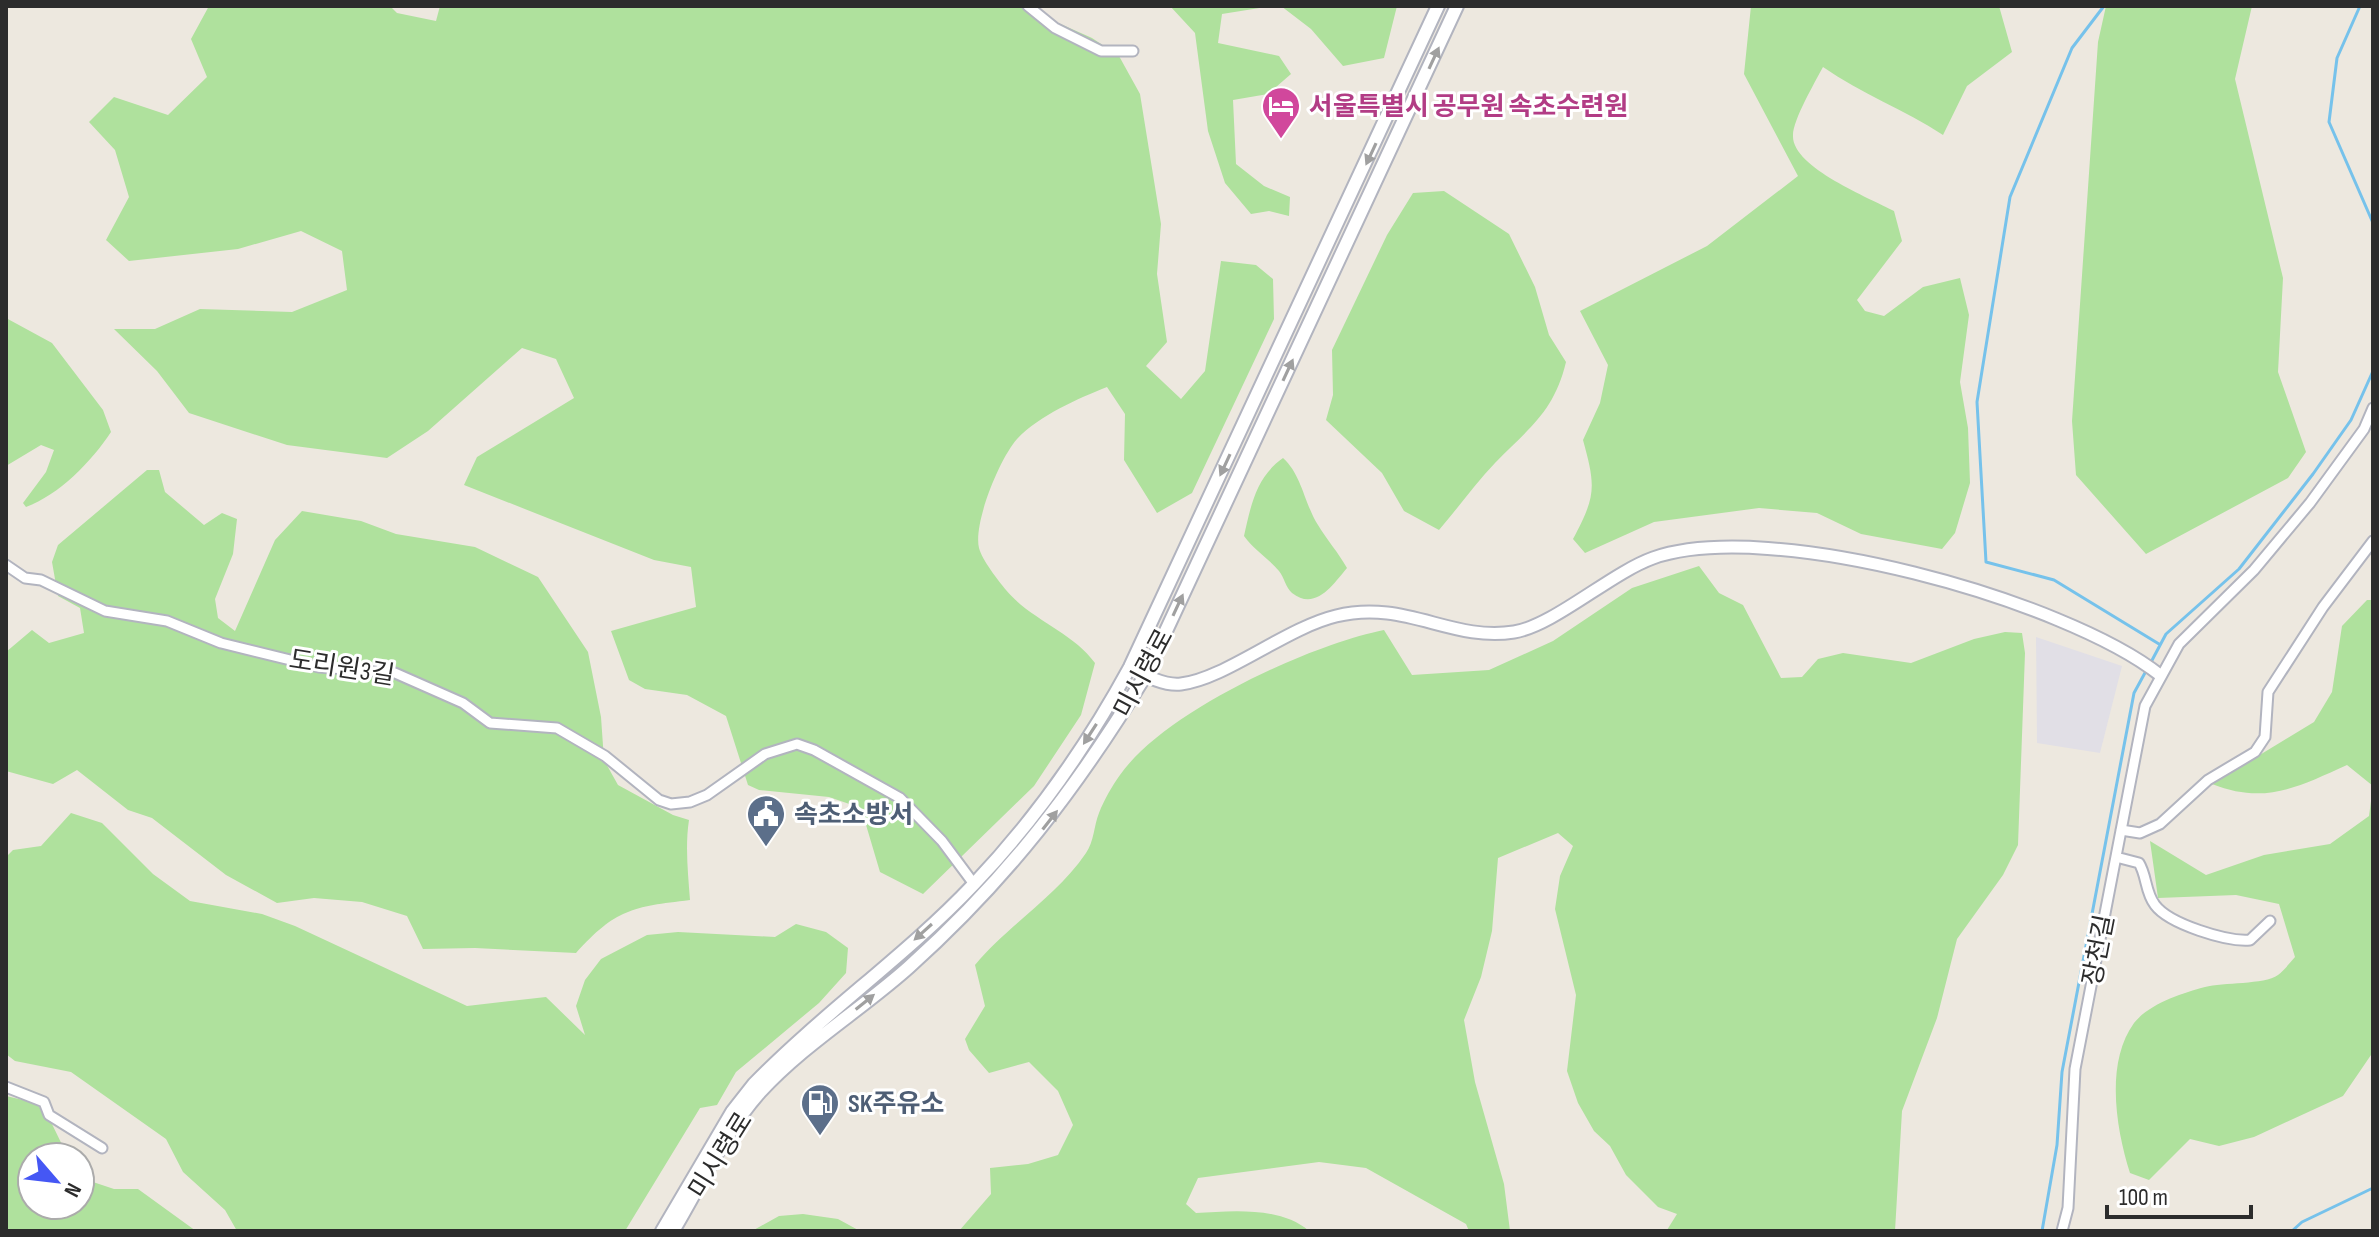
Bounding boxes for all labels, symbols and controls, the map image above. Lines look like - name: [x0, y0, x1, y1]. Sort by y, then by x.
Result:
- one-way arrow: [1427, 46, 1441, 70]
- hotel icon: 서울특별시 공무원 속초수련원: [1260, 85, 1302, 140]
- place label: 서울특별시 공무원 속초수련원: [1309, 92, 1628, 123]
- one-way arrow: [1364, 142, 1378, 165]
- one-way arrow: [1281, 358, 1295, 381]
- one-way arrow: [1218, 453, 1232, 476]
- one-way arrow: [1171, 594, 1185, 617]
- street label: 미시령로: [1108, 624, 1180, 723]
- street label: 도리원3길: [287, 645, 397, 692]
- one-way arrow: [1083, 724, 1098, 745]
- public building icon: 속초소방서: [745, 793, 787, 848]
- place label: 속초소방서: [794, 800, 914, 831]
- one-way arrow: [1041, 810, 1057, 830]
- street label: 장천길: [2077, 912, 2122, 988]
- one-way arrow: [913, 923, 933, 940]
- one-way arrow: [855, 994, 875, 1011]
- fuel station icon: SK주유소: [799, 1082, 841, 1137]
- place label: SK주유소: [848, 1089, 944, 1120]
- street label: 미시령로: [683, 1107, 760, 1205]
- north arrow: [16, 1141, 96, 1221]
- scale bar: [2107, 1169, 2251, 1219]
- text: N: [58, 1178, 87, 1201]
- text: 100 m: [2119, 1183, 2168, 1212]

